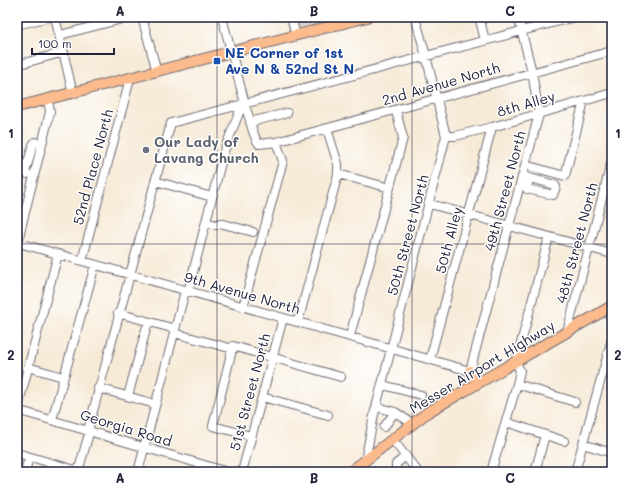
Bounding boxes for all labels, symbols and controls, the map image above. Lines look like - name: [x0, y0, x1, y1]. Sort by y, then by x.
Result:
- text: A: [115, 2, 125, 19]
- text: B: [310, 2, 319, 19]
- text: C: [505, 2, 515, 19]
- scale bar: [32, 30, 114, 56]
- text: 100 m: [38, 35, 72, 51]
- place label: NE Corner of 1st Ave N & 52nd St N: [225, 43, 354, 78]
- marker: NE Corner of 1st Ave N & 52nd St N: [212, 56, 222, 66]
- street label: 2nd Avenue North: [380, 58, 502, 109]
- street label: 8th Alley: [495, 86, 557, 121]
- street label: 52nd Place North: [68, 107, 117, 227]
- text: 1: [8, 124, 14, 141]
- text: 1: [615, 124, 621, 141]
- street label: 49th Street North: [479, 129, 530, 253]
- place label: Our Lady of Lavang Church: [154, 132, 259, 167]
- marker: Our Lady of Lavang Church: [141, 145, 151, 155]
- street label: 50th Street North: [382, 172, 433, 297]
- street label: 48th Street North: [551, 180, 602, 305]
- street label: 50th Alley: [431, 205, 466, 275]
- street label: 9th Avenue North: [182, 267, 302, 318]
- street label: Messer Airport Highway: [406, 316, 558, 418]
- street label: 51st Street North: [225, 331, 274, 453]
- text: 2: [7, 346, 15, 363]
- text: 2: [614, 346, 622, 363]
- street label: Georgia Road: [78, 405, 174, 451]
- text: A: [115, 469, 125, 486]
- text: B: [310, 469, 319, 486]
- text: C: [505, 469, 515, 486]

